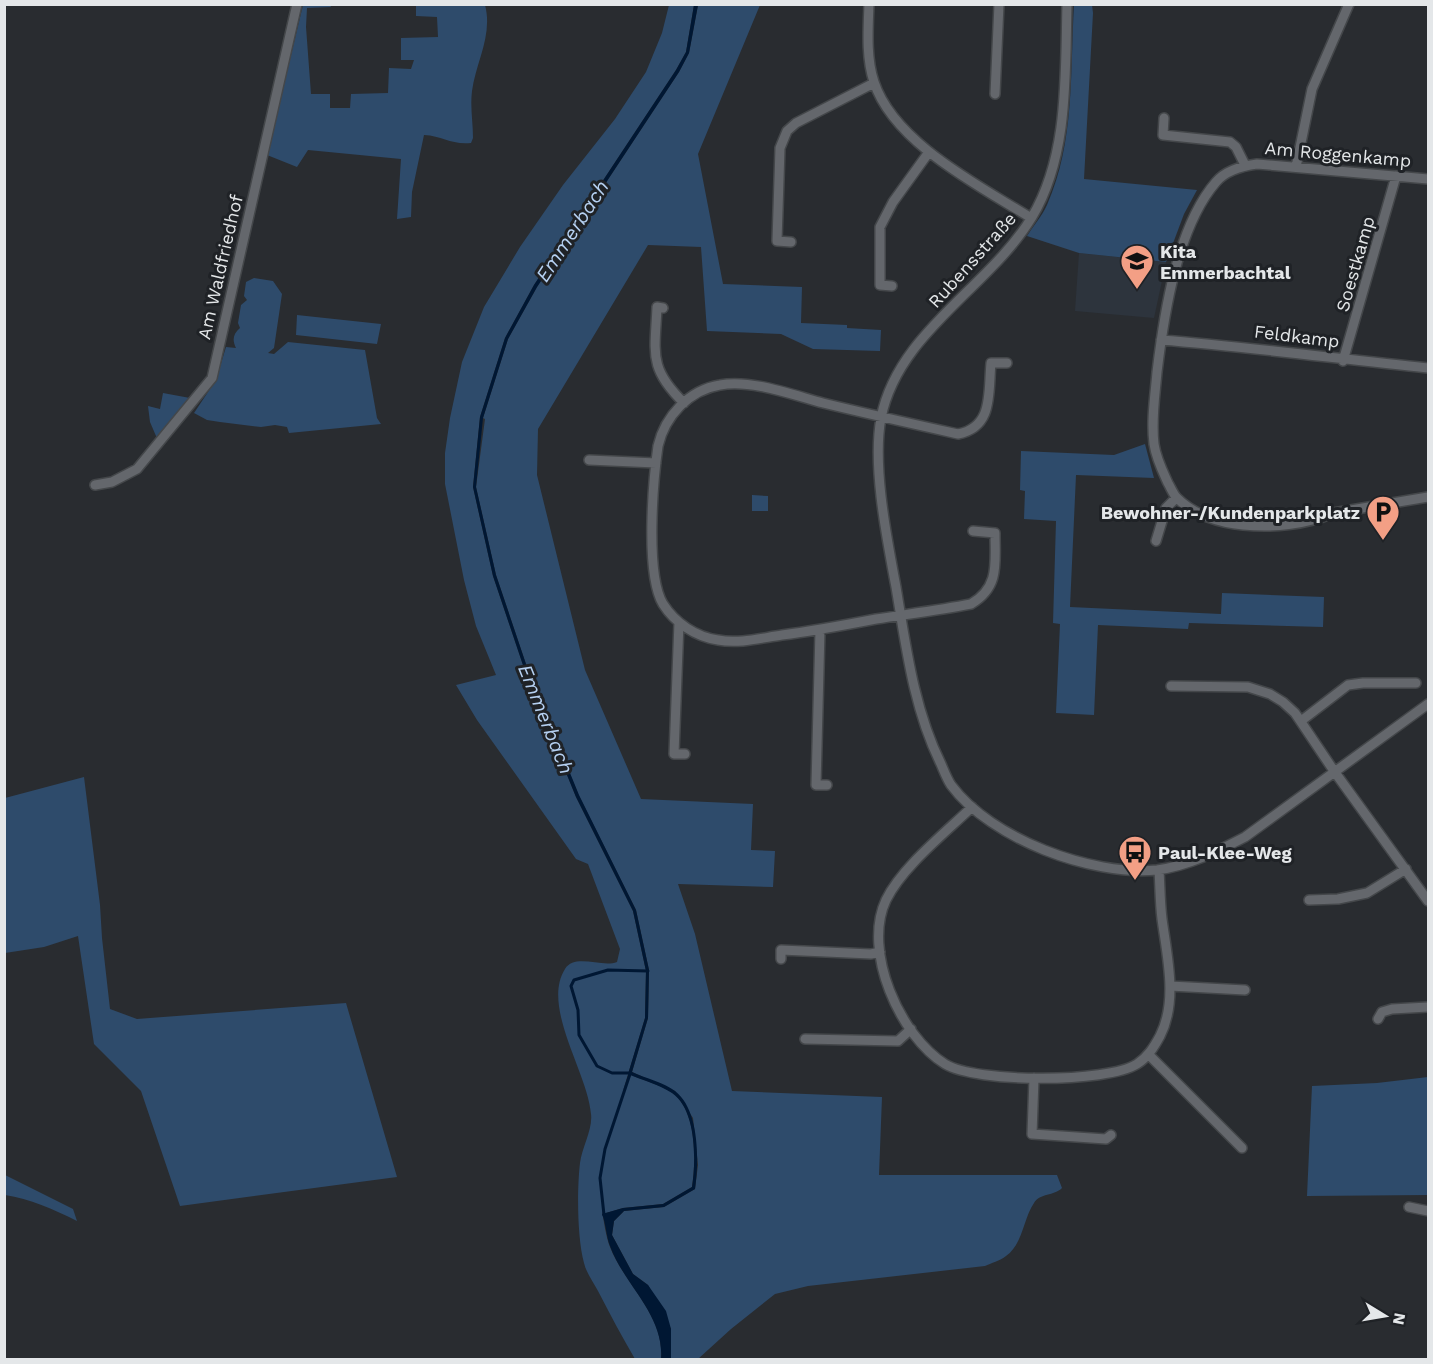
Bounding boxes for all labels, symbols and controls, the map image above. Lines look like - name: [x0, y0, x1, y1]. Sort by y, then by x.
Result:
- street label: Am Roggenkamp: [1264, 137, 1412, 171]
- water label: Emmerbach: [530, 176, 614, 286]
- street label: Am Waldfriedhof: [193, 193, 247, 341]
- street label: Rubensstraße: [924, 208, 1020, 312]
- street label: Soestkamp: [1331, 214, 1379, 314]
- place label: Kita Emmerbachtal: [1160, 241, 1291, 283]
- school or university icon: Kita Emmerbachtal: [1119, 243, 1155, 290]
- street label: Feldkamp: [1253, 320, 1341, 352]
- parking icon: Bewohner-/Kundenparkplatz: [1365, 494, 1401, 541]
- place label: Bewohner-/Kundenparkplatz: [1101, 502, 1360, 523]
- water label: Emmerbach: [513, 661, 579, 777]
- bus stop icon: Paul-Klee-Weg: [1117, 834, 1153, 881]
- place label: Paul-Klee-Weg: [1158, 842, 1292, 863]
- north arrow: [1355, 1286, 1415, 1346]
- text: N: [1389, 1311, 1410, 1326]

